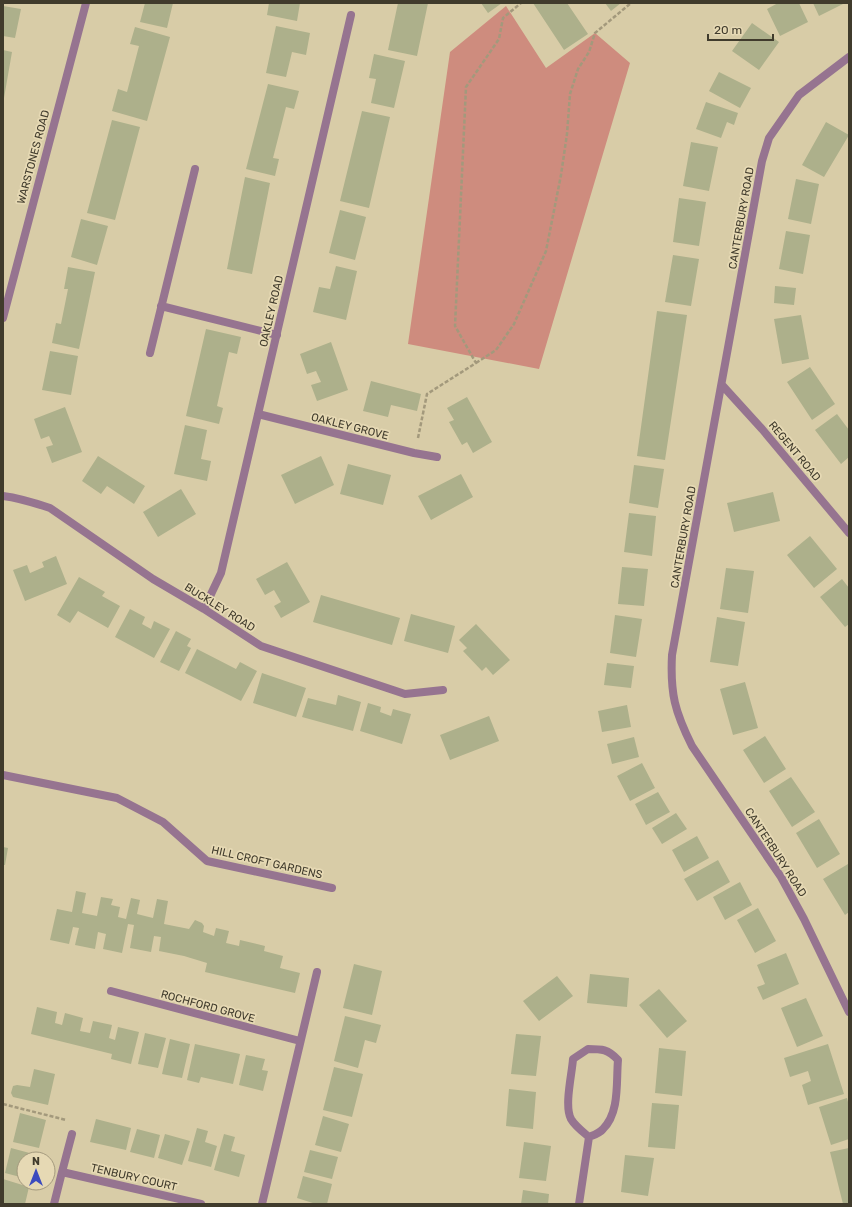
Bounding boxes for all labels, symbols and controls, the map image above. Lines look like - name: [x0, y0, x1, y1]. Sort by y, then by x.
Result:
- scale bar: [708, 16, 773, 42]
- text: 20 m: [714, 23, 742, 37]
- street label: WARSTONES ROAD: [15, 109, 52, 206]
- street label: CANTERBURY ROAD: [726, 166, 757, 270]
- street label: OAKLEY ROAD: [257, 274, 286, 348]
- street label: OAKLEY GROVE: [310, 411, 390, 442]
- street label: REGENT ROAD: [766, 419, 823, 484]
- street label: CANTERBURY ROAD: [668, 485, 699, 589]
- street label: BUCKLEY ROAD: [182, 581, 257, 634]
- street label: CANTERBURY ROAD: [742, 805, 809, 899]
- street label: HILL CROFT GARDENS: [210, 843, 324, 882]
- street label: ROCHFORD GROVE: [159, 988, 257, 1025]
- north arrow: [16, 1151, 56, 1191]
- text: N: [32, 1155, 40, 1168]
- street label: TENBURY COURT: [89, 1161, 179, 1194]

